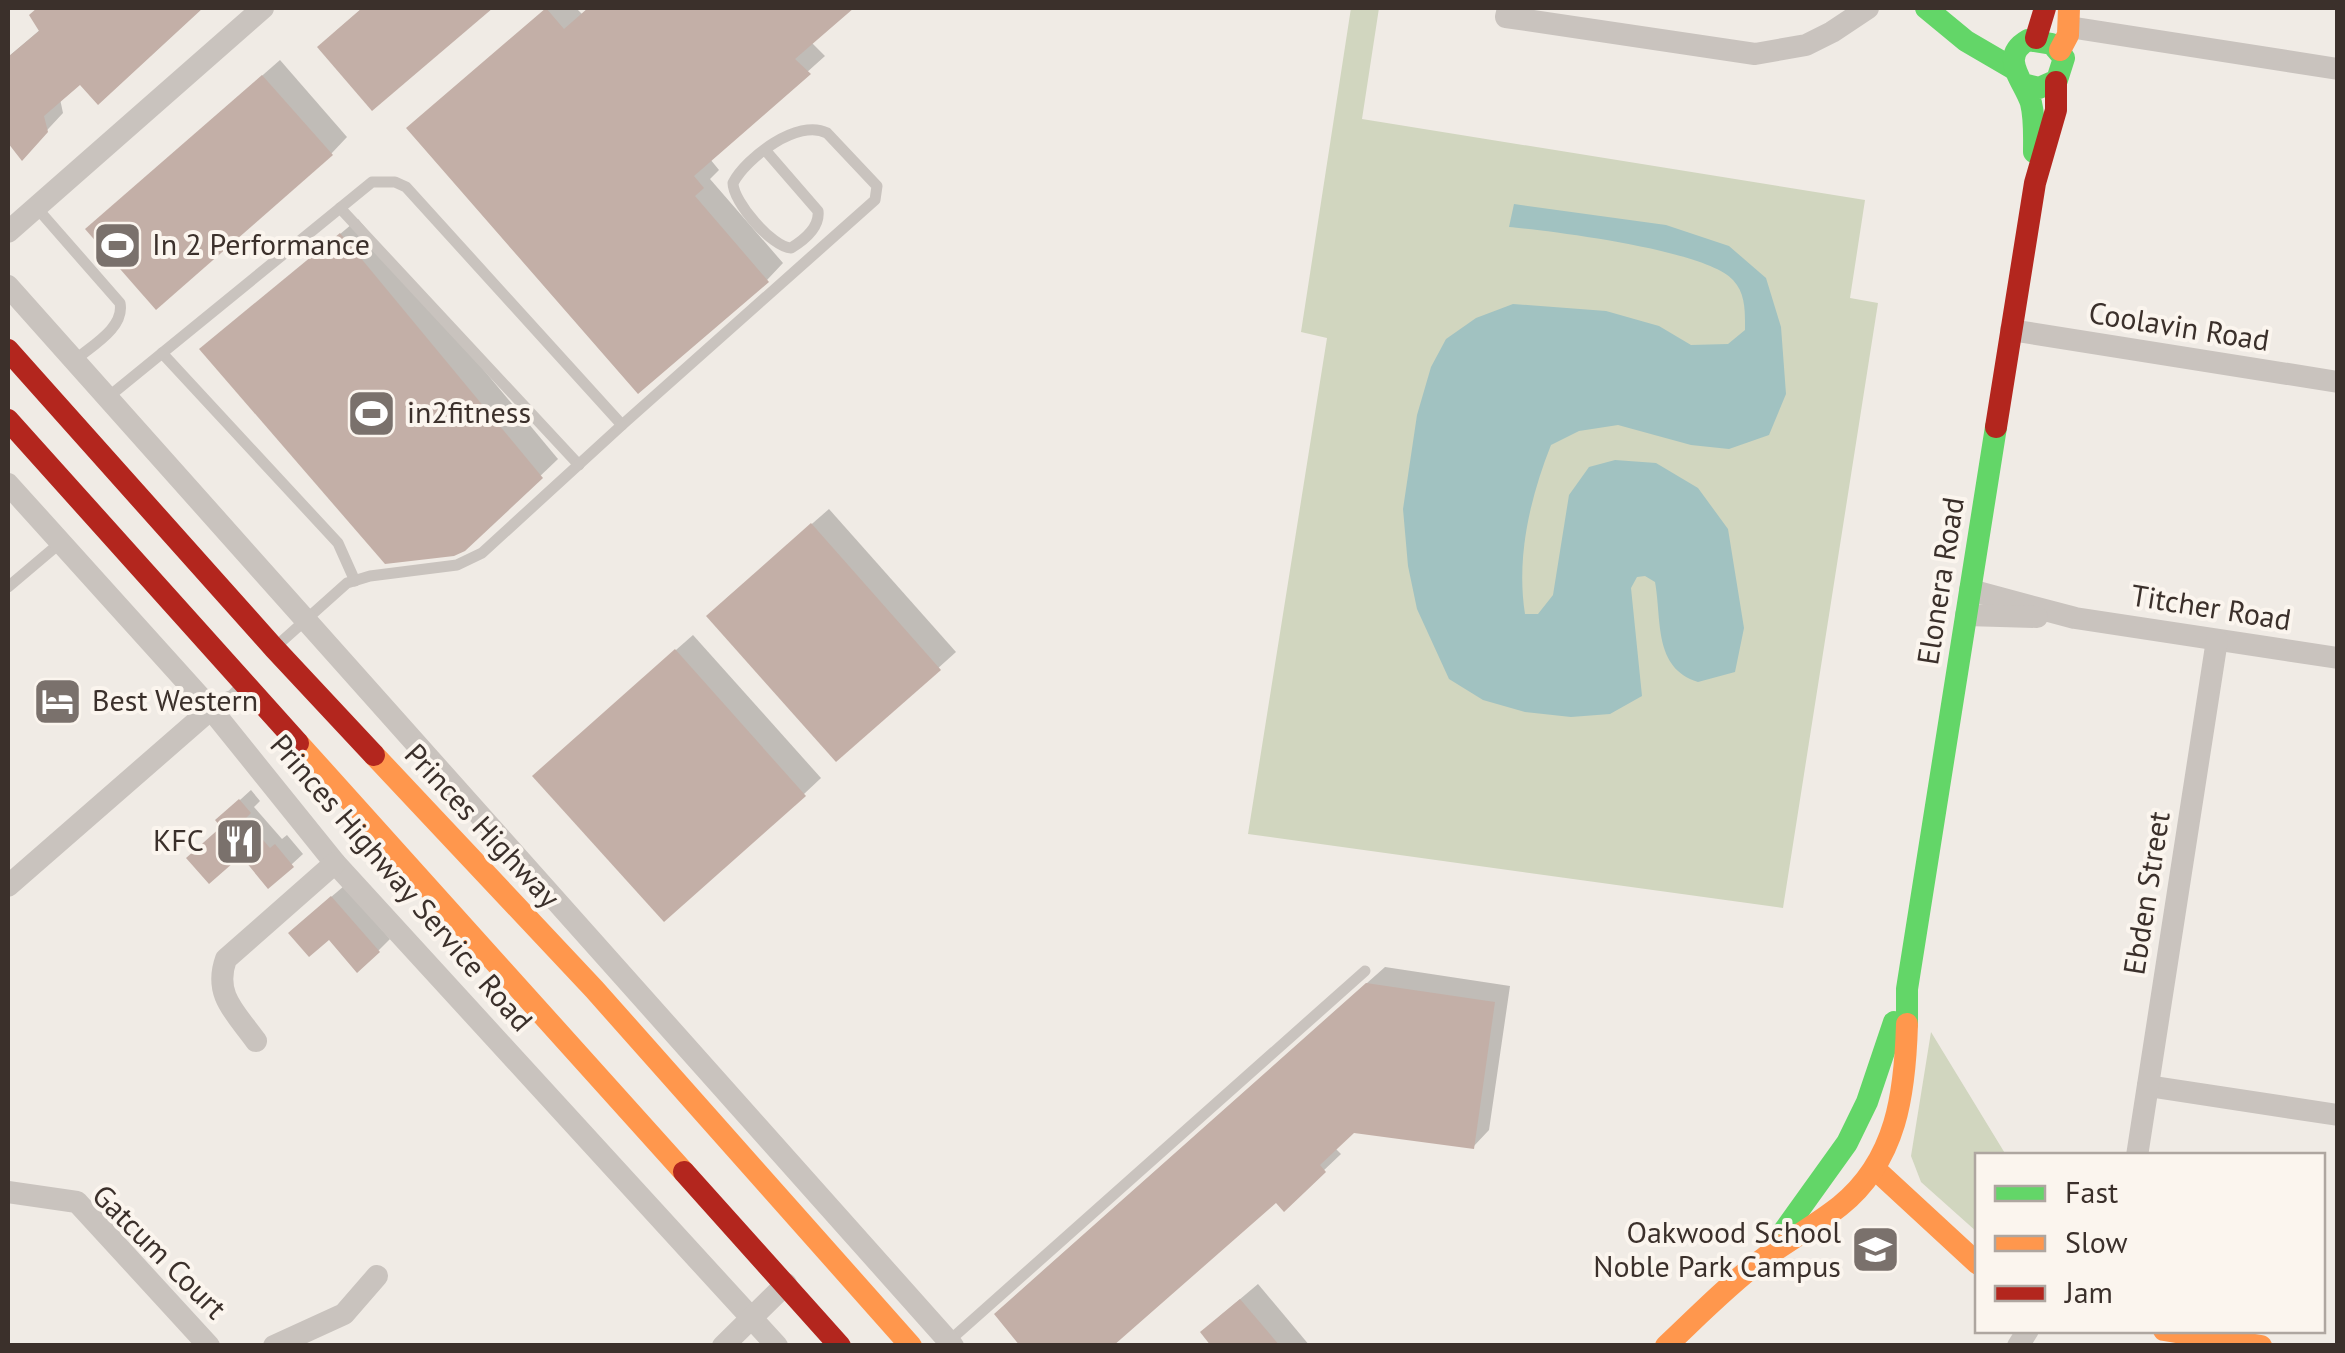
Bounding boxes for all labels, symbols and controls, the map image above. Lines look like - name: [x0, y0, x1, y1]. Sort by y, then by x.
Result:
- sports icon: In 2 Performance: [91, 219, 143, 271]
- place label: In 2 Performance: [152, 224, 370, 263]
- street label: Coolavin Road: [2086, 292, 2272, 359]
- sports icon: in2fitness: [346, 387, 398, 439]
- place label: in2fitness: [407, 392, 531, 431]
- street label: Elonera Road: [1907, 494, 1972, 667]
- street label: Titcher Road: [2128, 575, 2294, 638]
- hotel icon: Best Western: [31, 675, 83, 727]
- place label: Best Western: [92, 680, 258, 719]
- street label: Princes Highway Service Road: [262, 725, 542, 1039]
- street label: Princes Highway: [397, 735, 569, 915]
- street label: Ebden Street: [2113, 808, 2178, 977]
- restaurant icon: KFC: [213, 815, 265, 867]
- place label: KFC: [153, 820, 204, 859]
- legend: [1975, 1153, 2325, 1333]
- text: Fast: [2065, 1172, 2118, 1211]
- street label: Gatcum Court: [84, 1175, 236, 1327]
- place label: Oakwood School Noble Park Campus: [1593, 1212, 1841, 1285]
- text: Slow: [2065, 1222, 2128, 1261]
- school or university icon: Oakwood School Noble Park Campus: [1850, 1224, 1902, 1276]
- text: Jam: [2063, 1272, 2113, 1311]

